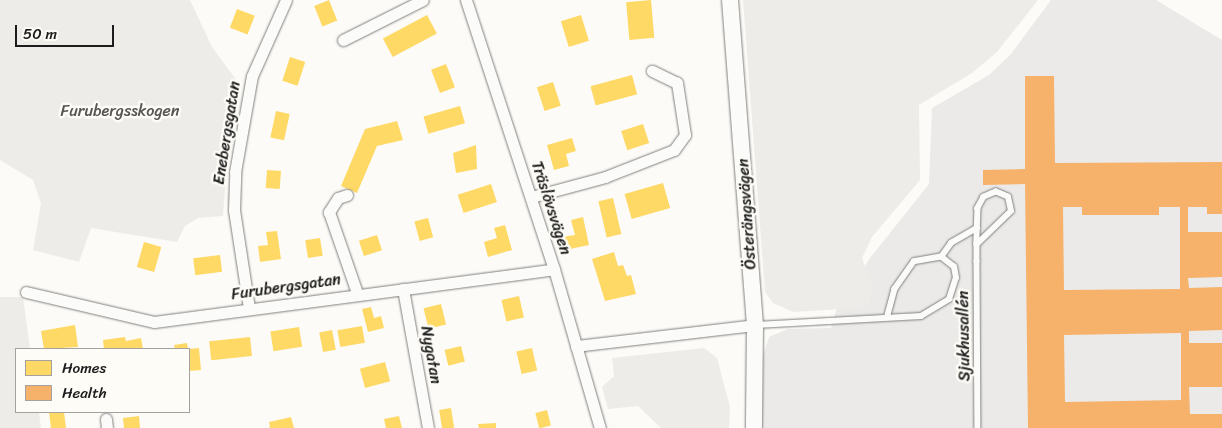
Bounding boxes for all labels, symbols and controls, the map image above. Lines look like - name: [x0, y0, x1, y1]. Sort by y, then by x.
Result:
- scale bar: [18, 15, 116, 47]
- text: 50 m: [23, 21, 57, 47]
- street label: Enebergsgatan: [209, 80, 245, 186]
- park label: Furubergsskogen: [61, 101, 179, 121]
- street label: Österängsvägen: [734, 158, 760, 270]
- street label: Träslövsvägen: [527, 159, 575, 257]
- street label: Furubergsgatan: [230, 270, 342, 304]
- street label: Sjukhusallén: [954, 291, 974, 381]
- street label: Nygatan: [416, 324, 446, 386]
- legend: [15, 348, 190, 413]
- text: Homes: [62, 355, 106, 381]
- text: Health: [62, 380, 107, 406]

